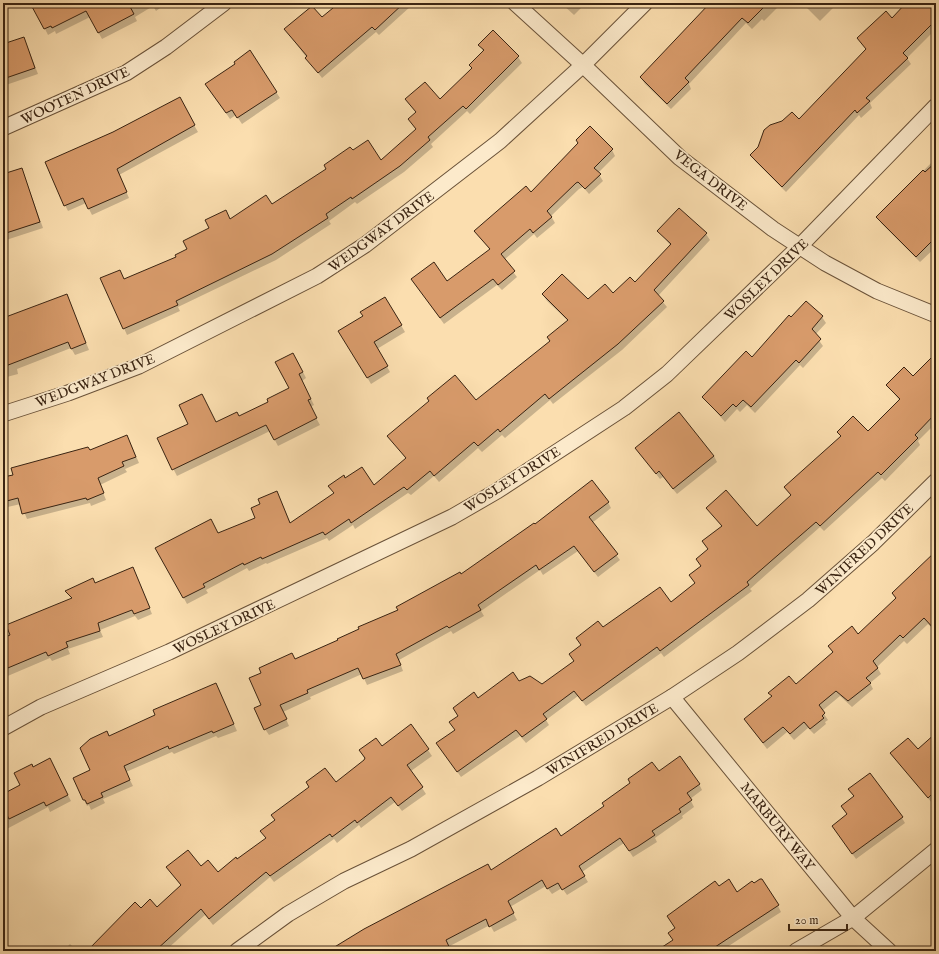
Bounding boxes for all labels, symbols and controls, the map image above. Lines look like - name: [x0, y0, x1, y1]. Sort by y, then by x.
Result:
- street label: WOOTEN DRIVE: [18, 63, 133, 129]
- street label: VEGA DRIVE: [669, 146, 751, 215]
- street label: WEDGWAY DRIVE: [325, 187, 438, 276]
- street label: WOSLEY DRIVE: [721, 235, 813, 325]
- street label: WEDGWAY DRIVE: [33, 350, 158, 412]
- street label: WOSLEY DRIVE: [461, 443, 564, 517]
- street label: WINIFRED DRIVE: [812, 499, 918, 600]
- street label: WOSLEY DRIVE: [171, 595, 279, 658]
- street label: WINIFRED DRIVE: [543, 699, 662, 780]
- street label: MARBURY WAY: [736, 779, 819, 876]
- scale bar: [789, 906, 847, 932]
- text: 20 m: [795, 913, 818, 928]

